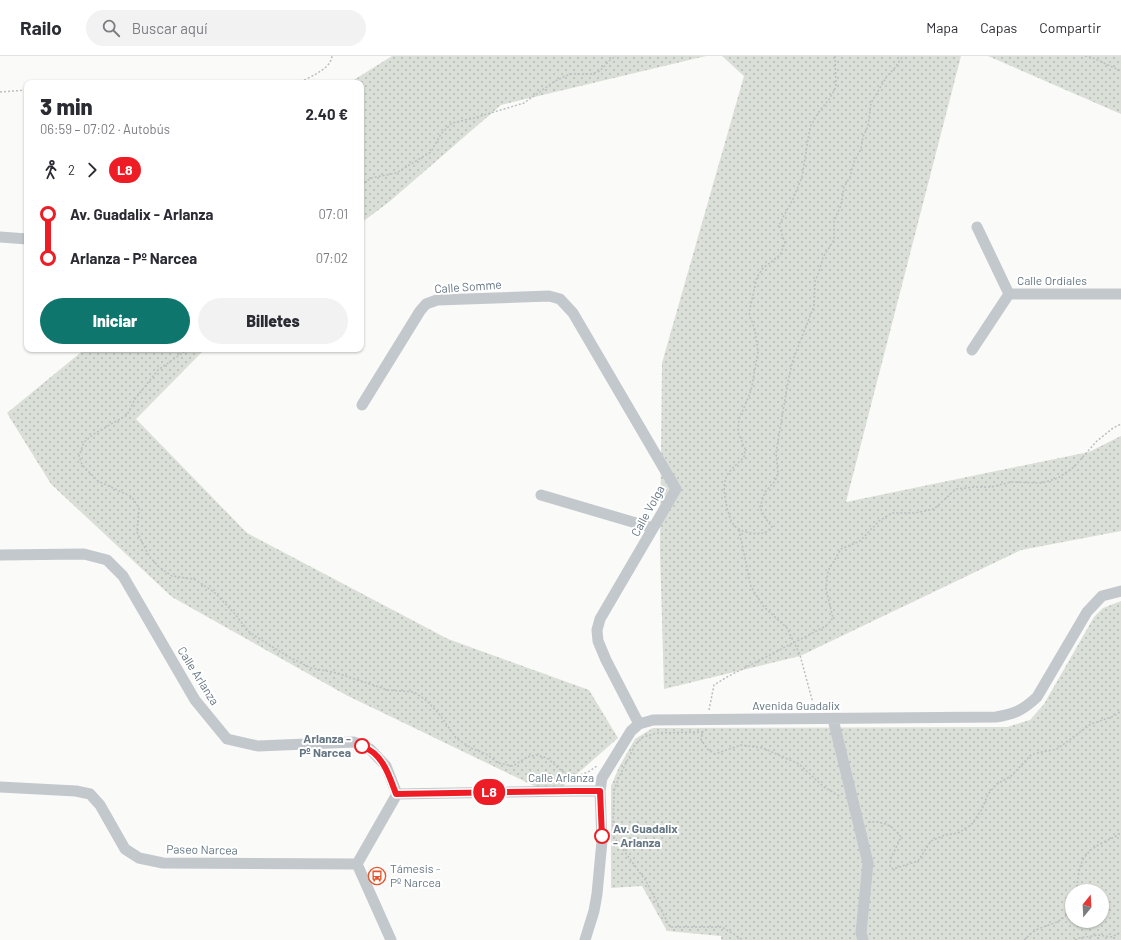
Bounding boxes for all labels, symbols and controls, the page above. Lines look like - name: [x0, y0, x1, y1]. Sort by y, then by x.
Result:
- search box: [86, 10, 366, 46]
- text: Railo: [20, 16, 62, 39]
- icon: search: [100, 17, 122, 39]
- text: Buscar aquí: [132, 19, 207, 37]
- text: Mapa: [926, 19, 958, 36]
- text: Capas: [980, 19, 1017, 36]
- text: Compartir: [1039, 19, 1101, 36]
- text: 3 min: [40, 93, 93, 119]
- text: 2.40 €: [305, 105, 348, 123]
- text: 06:59 – 07:02 · Autobús: [40, 121, 170, 137]
- icon: walk: [40, 159, 62, 181]
- icon: forward: [81, 159, 103, 181]
- text: L8: [117, 161, 133, 178]
- text: 2: [68, 162, 75, 178]
- text: Av. Guadalix - Arlanza: [70, 205, 213, 223]
- text: 07:01: [319, 206, 348, 222]
- text: Arlanza - Pº Narcea: [70, 249, 197, 267]
- text: 07:02: [316, 250, 348, 266]
- street label: Calle Ordiales: [1017, 273, 1087, 287]
- street label: Calle Somme: [434, 277, 502, 295]
- button: Iniciar: [40, 298, 190, 344]
- button: Billetes: [198, 298, 348, 344]
- street label: Calle Volga: [627, 483, 667, 538]
- street label: Calle Arlanza: [175, 644, 222, 707]
- street label: Avenida Guadalix: [752, 698, 840, 712]
- place label: Arlanza - Pº Narcea: [299, 731, 351, 759]
- marker: Arlanza - Pº Narcea: [354, 738, 370, 754]
- street label: Calle Arlanza: [528, 770, 594, 784]
- line badge: L8: [471, 779, 507, 805]
- text: L8: [481, 783, 497, 800]
- place label: Av. Guadalix - Arlanza: [613, 821, 678, 849]
- marker: Av. Guadalix - Arlanza: [594, 828, 610, 844]
- street label: Paseo Narcea: [166, 841, 238, 857]
- place label: Támesis - Pº Narcea: [390, 861, 441, 889]
- bus stop icon: Támesis - Pº Narcea: [367, 866, 387, 886]
- north arrow: [1065, 884, 1109, 928]
- map controls: [1065, 884, 1109, 928]

